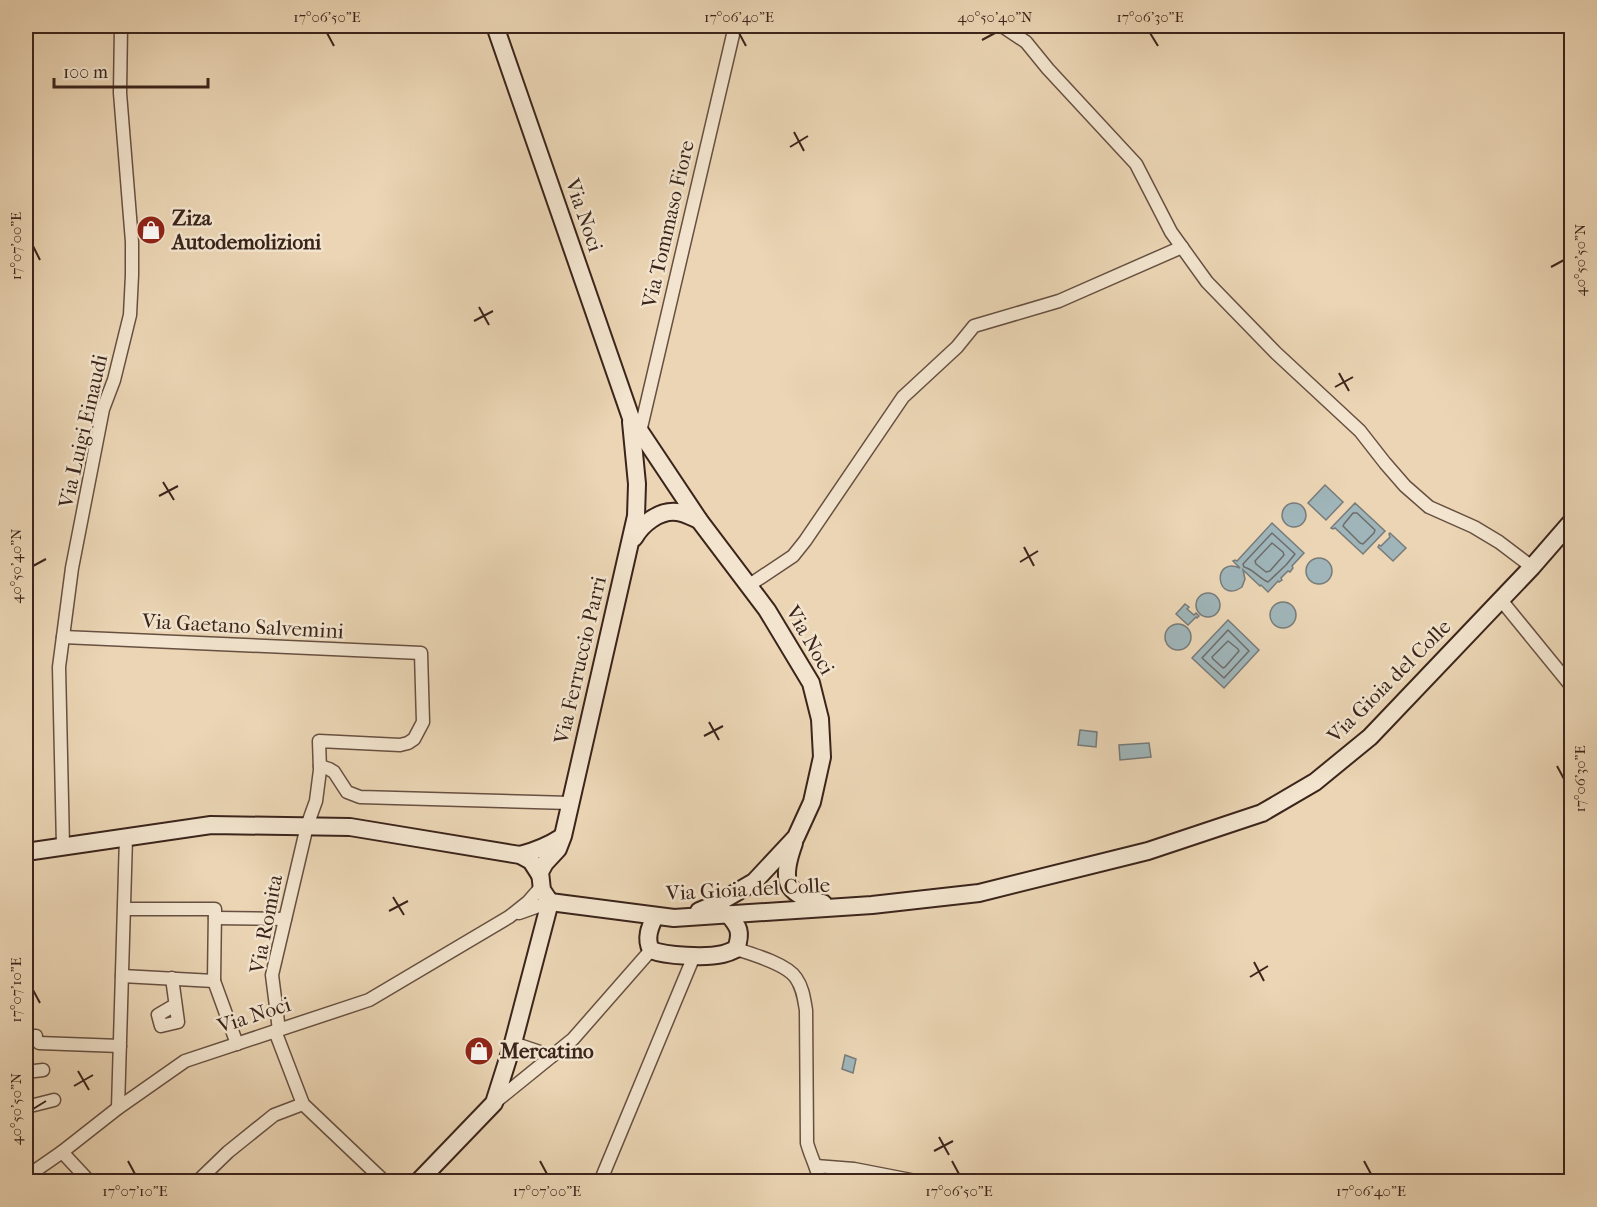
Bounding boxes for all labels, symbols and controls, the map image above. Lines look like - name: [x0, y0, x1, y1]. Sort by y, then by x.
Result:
- text: 17°06'50"E: [293, 8, 361, 26]
- text: 17°06'40"E: [704, 8, 774, 26]
- text: 40°50'40"N: [958, 8, 1033, 26]
- text: 17°06'30"E: [1116, 8, 1184, 26]
- scale bar: [54, 51, 208, 89]
- text: 100 m: [63, 62, 108, 83]
- street label: Via Tommaso Fiore: [637, 138, 699, 311]
- street label: Via Noci: [560, 174, 608, 255]
- place label: Ziza Autodemolizioni: [170, 206, 322, 254]
- text: 17°07'00"E: [7, 212, 25, 280]
- shop icon: Ziza Autodemolizioni: [135, 214, 167, 246]
- text: 40°50'50"N: [1571, 223, 1589, 296]
- street label: Via Luigi Einaudi: [53, 352, 112, 511]
- text: 40°50'40"N: [7, 528, 25, 603]
- street label: Via Ferruccio Parri: [549, 574, 611, 747]
- street label: Via Noci: [780, 600, 839, 679]
- street label: Via Gaetano Salvemini: [140, 609, 345, 643]
- street label: Via Gioia del Colle: [1322, 614, 1456, 748]
- text: 17°06'30"E: [1571, 745, 1589, 813]
- street label: Via Romita: [244, 872, 287, 976]
- street label: Via Gioia del Colle: [664, 873, 831, 905]
- text: 17°07'10"E: [7, 957, 25, 1023]
- street label: Via Noci: [213, 992, 294, 1038]
- shop icon: Mercatino: [463, 1035, 495, 1067]
- place label: Mercatino: [499, 1039, 594, 1063]
- text: 40°50'50"N: [7, 1072, 25, 1145]
- text: 17°07'10"E: [102, 1182, 168, 1200]
- text: 17°07'00"E: [513, 1182, 581, 1200]
- text: 17°06'50"E: [925, 1182, 993, 1200]
- text: 17°06'40"E: [1336, 1182, 1406, 1200]

